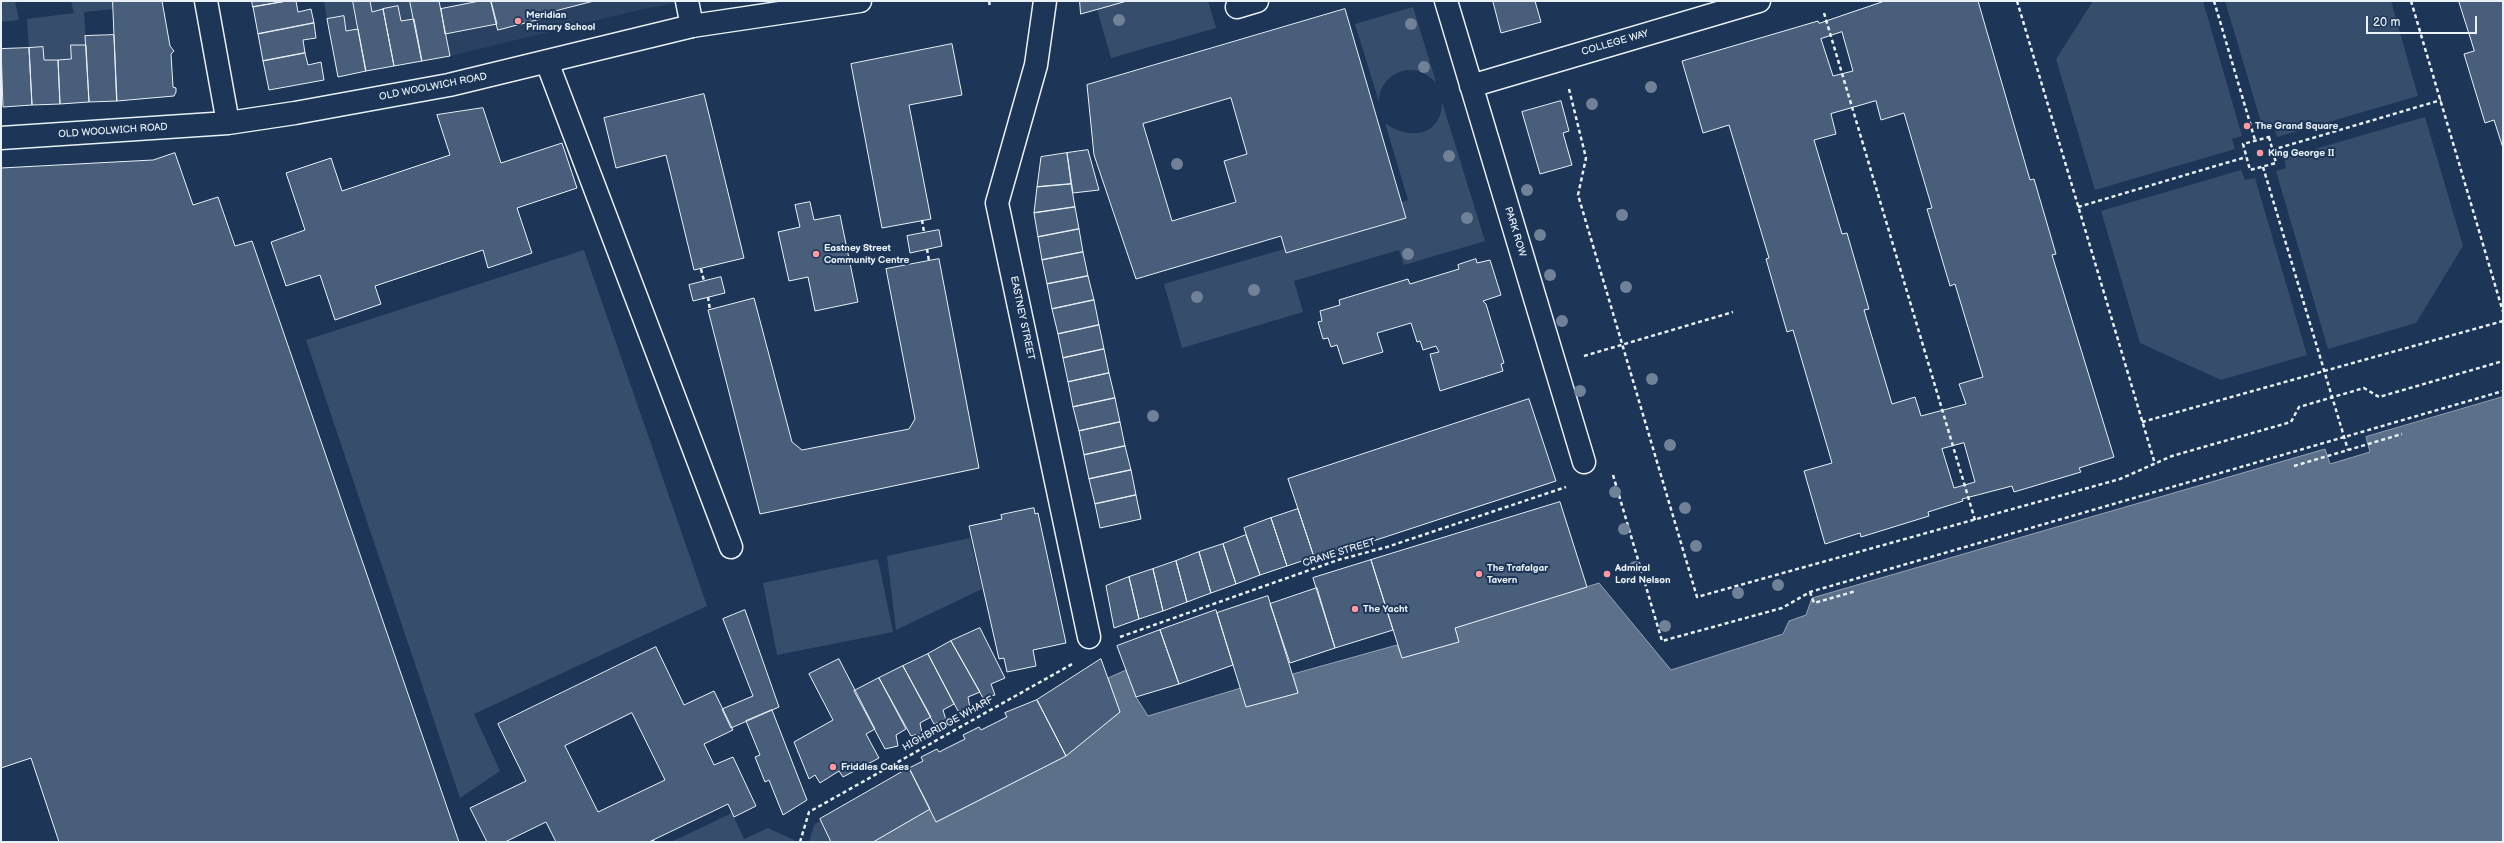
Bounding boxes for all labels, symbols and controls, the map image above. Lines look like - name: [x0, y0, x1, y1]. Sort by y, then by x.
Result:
- scale bar: [2368, 8, 2479, 34]
- place label: Meridian Primary School: [526, 9, 595, 32]
- text: 20 m: [2373, 15, 2400, 30]
- marker: Meridian Primary School: [513, 16, 523, 26]
- street label: COLLEGE WAY: [1580, 28, 1650, 58]
- street label: OLD WOOLWICH ROAD: [378, 71, 488, 103]
- place label: The Grand Square: [2255, 120, 2338, 132]
- street label: OLD WOOLWICH ROAD: [58, 121, 168, 141]
- marker: The Grand Square: [2242, 121, 2252, 131]
- place label: King George II: [2268, 147, 2334, 159]
- marker: King George II: [2255, 148, 2265, 158]
- street label: PARK ROW: [1502, 206, 1528, 258]
- place label: Eastney Street Community Centre: [824, 242, 909, 266]
- marker: Eastney Street Community Centre: [811, 249, 821, 259]
- street label: EASTNEY STREET: [1007, 275, 1037, 361]
- street label: CRANE STREET: [1301, 536, 1377, 570]
- place label: The Trafalgar Tavern: [1487, 562, 1548, 586]
- place label: Admiral Lord Nelson: [1615, 562, 1671, 586]
- marker: The Trafalgar Tavern: [1474, 569, 1484, 579]
- marker: Admiral Lord Nelson: [1602, 569, 1612, 579]
- place label: The Yacht: [1363, 603, 1408, 615]
- marker: The Yacht: [1350, 604, 1360, 614]
- street label: HIGHBRIDGE WHARF: [901, 694, 995, 754]
- place label: Friddles Cakes: [841, 761, 909, 773]
- marker: Friddles Cakes: [828, 762, 838, 772]

